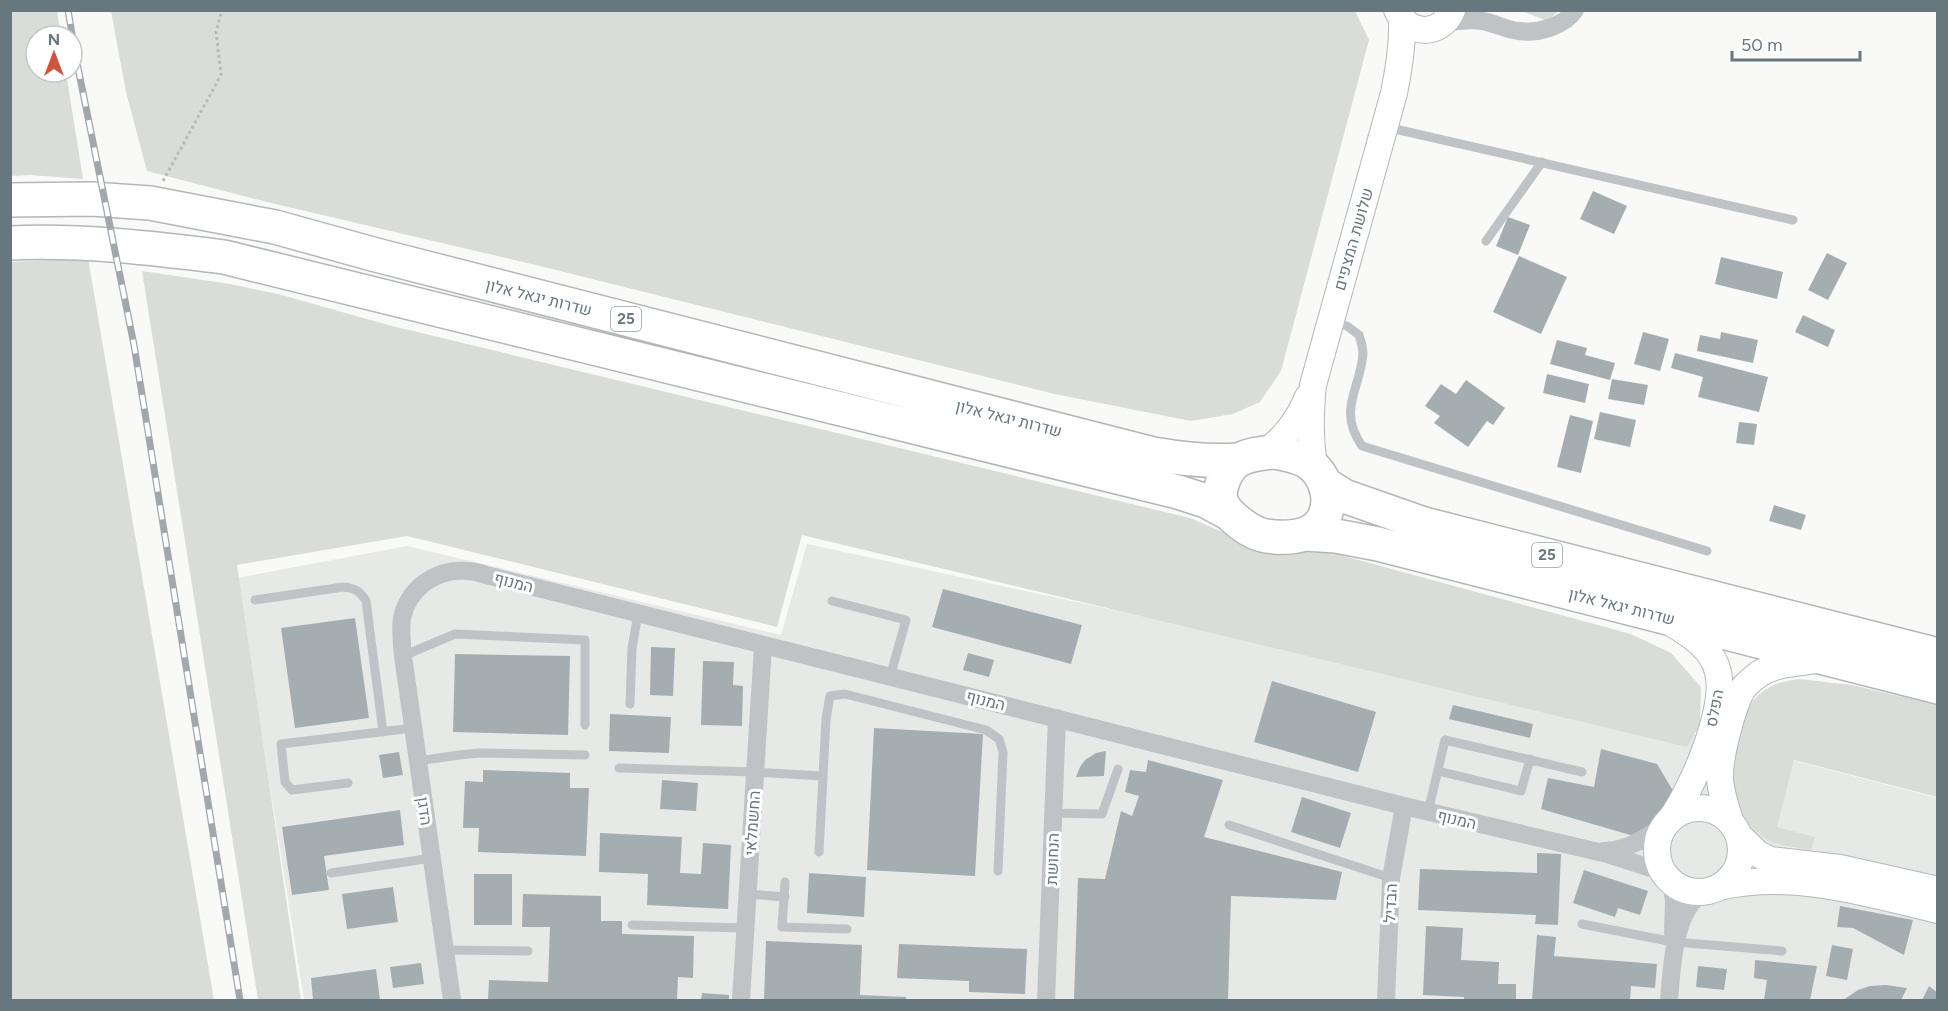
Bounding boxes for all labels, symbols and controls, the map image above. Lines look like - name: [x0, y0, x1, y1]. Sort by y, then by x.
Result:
- north arrow: [24, 24, 84, 84]
- scale bar: [1732, 24, 1860, 62]
- text: N: [48, 30, 60, 49]
- text: 50 m: [1741, 34, 1783, 56]
- street label: שלושת המצפים: [1330, 186, 1377, 293]
- street label: שדרות יגאל אלון: [484, 275, 594, 320]
- road number: 25: [611, 307, 641, 331]
- street label: שדרות יגאל אלון: [954, 396, 1064, 441]
- road number: 25: [1532, 543, 1562, 567]
- street label: המנוף: [492, 568, 535, 596]
- street label: שדרות יגאל אלון: [1567, 584, 1677, 629]
- street label: המנוף: [964, 686, 1007, 714]
- street label: הפלס: [1702, 688, 1727, 728]
- street label: החשמלאי: [741, 790, 764, 856]
- street label: הדגן: [413, 796, 436, 827]
- street label: המנוף: [1435, 806, 1478, 833]
- street label: הנחושת: [1042, 833, 1063, 885]
- street label: הבדיל: [1380, 883, 1401, 923]

